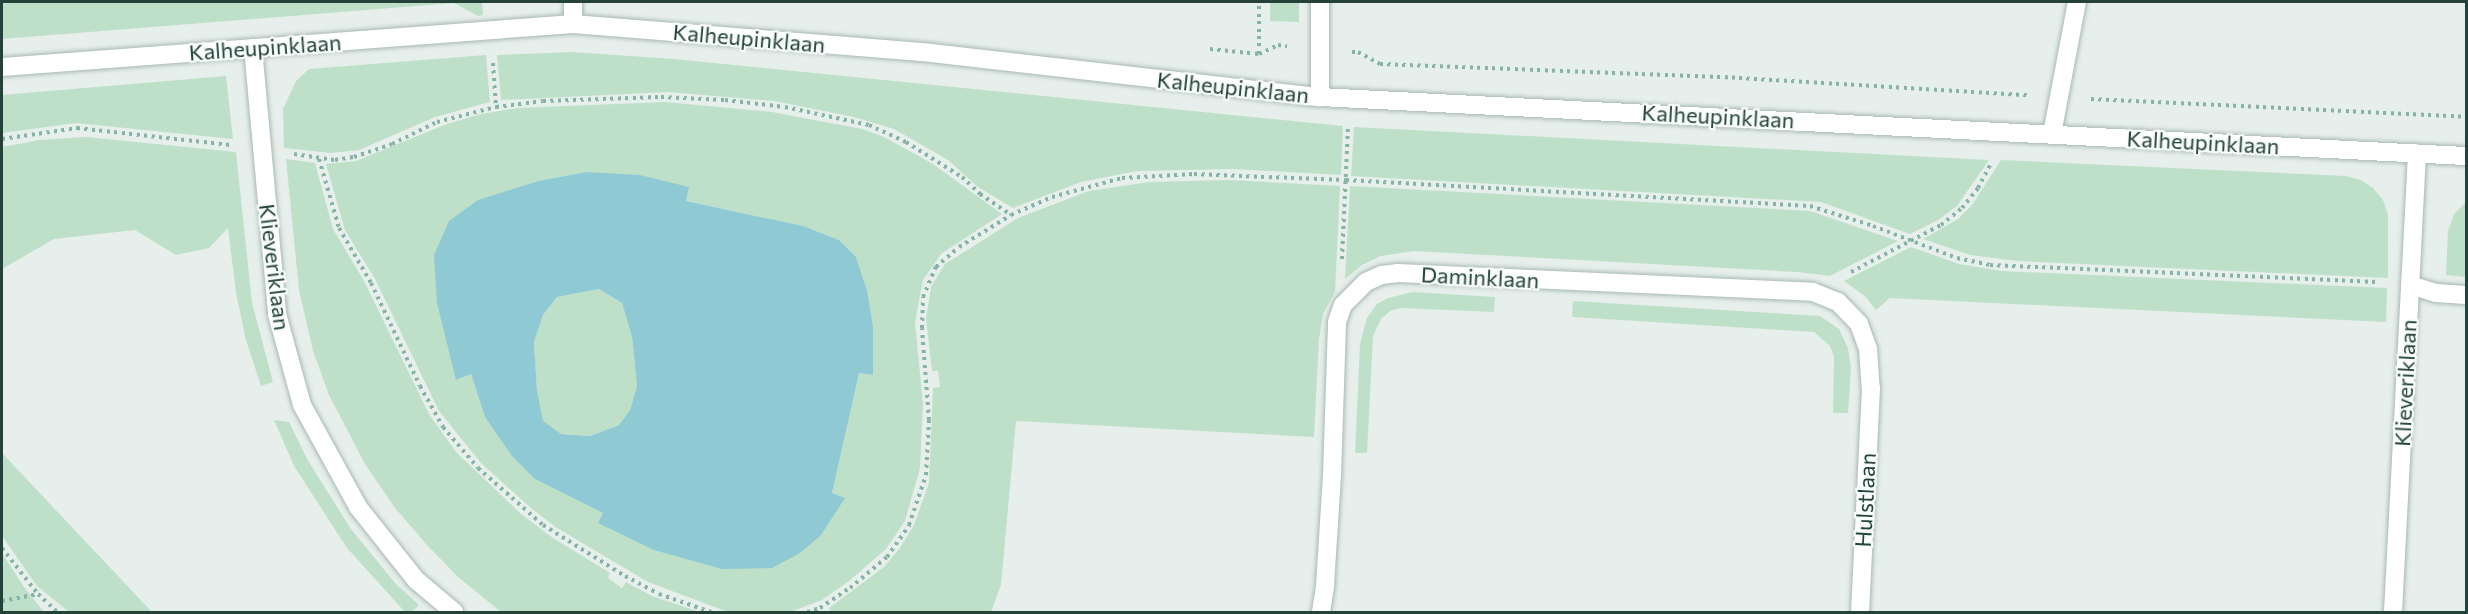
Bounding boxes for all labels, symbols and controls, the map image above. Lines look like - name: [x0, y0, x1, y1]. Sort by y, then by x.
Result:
- street label: Kalheupinklaan: [672, 18, 826, 58]
- street label: Kalheupinklaan: [188, 29, 342, 65]
- street label: Kalheupinklaan: [1156, 66, 1310, 108]
- street label: Kalheupinklaan: [1641, 99, 1795, 133]
- street label: Kalheupinklaan: [2126, 125, 2280, 159]
- street label: Klieveriklaan: [254, 202, 296, 332]
- street label: Daminklaan: [1420, 261, 1540, 293]
- street label: Klieveriklaan: [2388, 319, 2422, 447]
- street label: Hulstlaan: [1849, 452, 1881, 548]

